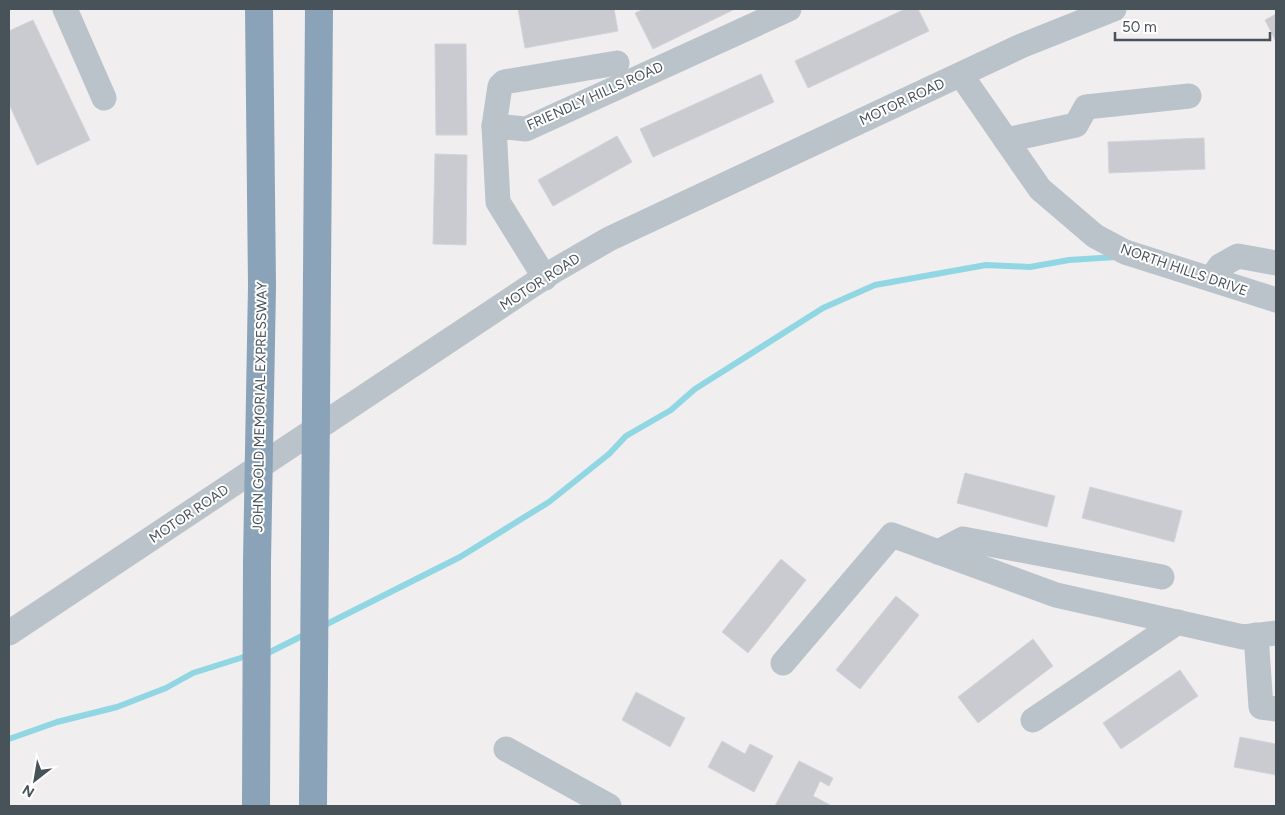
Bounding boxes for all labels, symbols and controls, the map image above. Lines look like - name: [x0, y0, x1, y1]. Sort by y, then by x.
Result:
- scale bar: [1115, 10, 1270, 42]
- text: 50 m: [1122, 18, 1157, 36]
- street label: FRIENDLY HILLS ROAD: [524, 58, 666, 134]
- street label: MOTOR ROAD: [857, 75, 947, 129]
- street label: NORTH HILLS DRIVE: [1118, 240, 1250, 300]
- street label: MOTOR ROAD: [497, 250, 583, 314]
- street label: JOHN GOLD MEMORIAL EXPRESSWAY: [249, 281, 271, 532]
- street label: MOTOR ROAD: [146, 481, 232, 547]
- north arrow: [10, 755, 60, 805]
- text: N: [20, 781, 38, 801]

